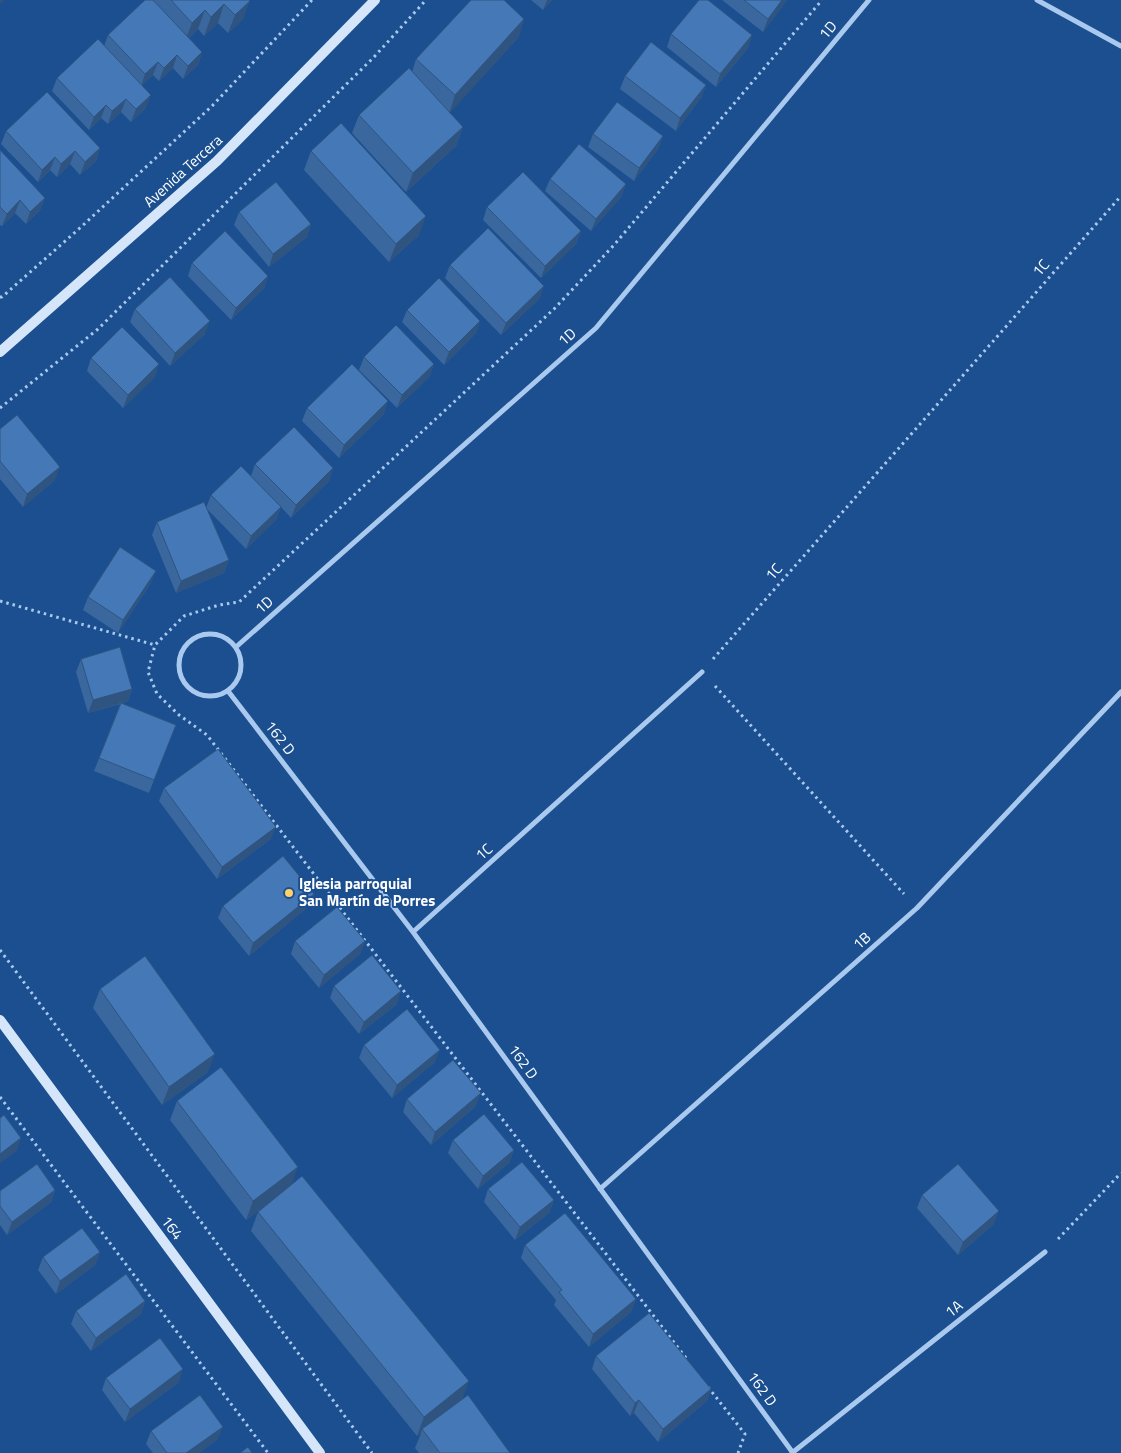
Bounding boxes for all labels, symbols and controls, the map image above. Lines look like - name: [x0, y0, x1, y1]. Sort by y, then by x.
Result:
- street label: 1D: [813, 15, 842, 44]
- street label: Avenida Tercera: [138, 129, 228, 212]
- street label: 1C: [1027, 254, 1055, 281]
- street label: 1D: [552, 322, 581, 351]
- street label: 1C: [760, 558, 788, 585]
- street label: 1D: [249, 590, 278, 619]
- street label: 162 D: [260, 716, 301, 760]
- street label: 1C: [470, 838, 498, 866]
- place label: Iglesia parroquial San Martín de Porres: [299, 872, 435, 912]
- marker: Iglesia parroquial San Martín de Porres: [283, 887, 295, 899]
- street label: 1B: [847, 926, 876, 955]
- street label: 162 D: [503, 1039, 544, 1084]
- street label: 164: [156, 1211, 189, 1245]
- street label: 1A: [940, 1294, 968, 1323]
- street label: 162 D: [742, 1366, 783, 1411]

